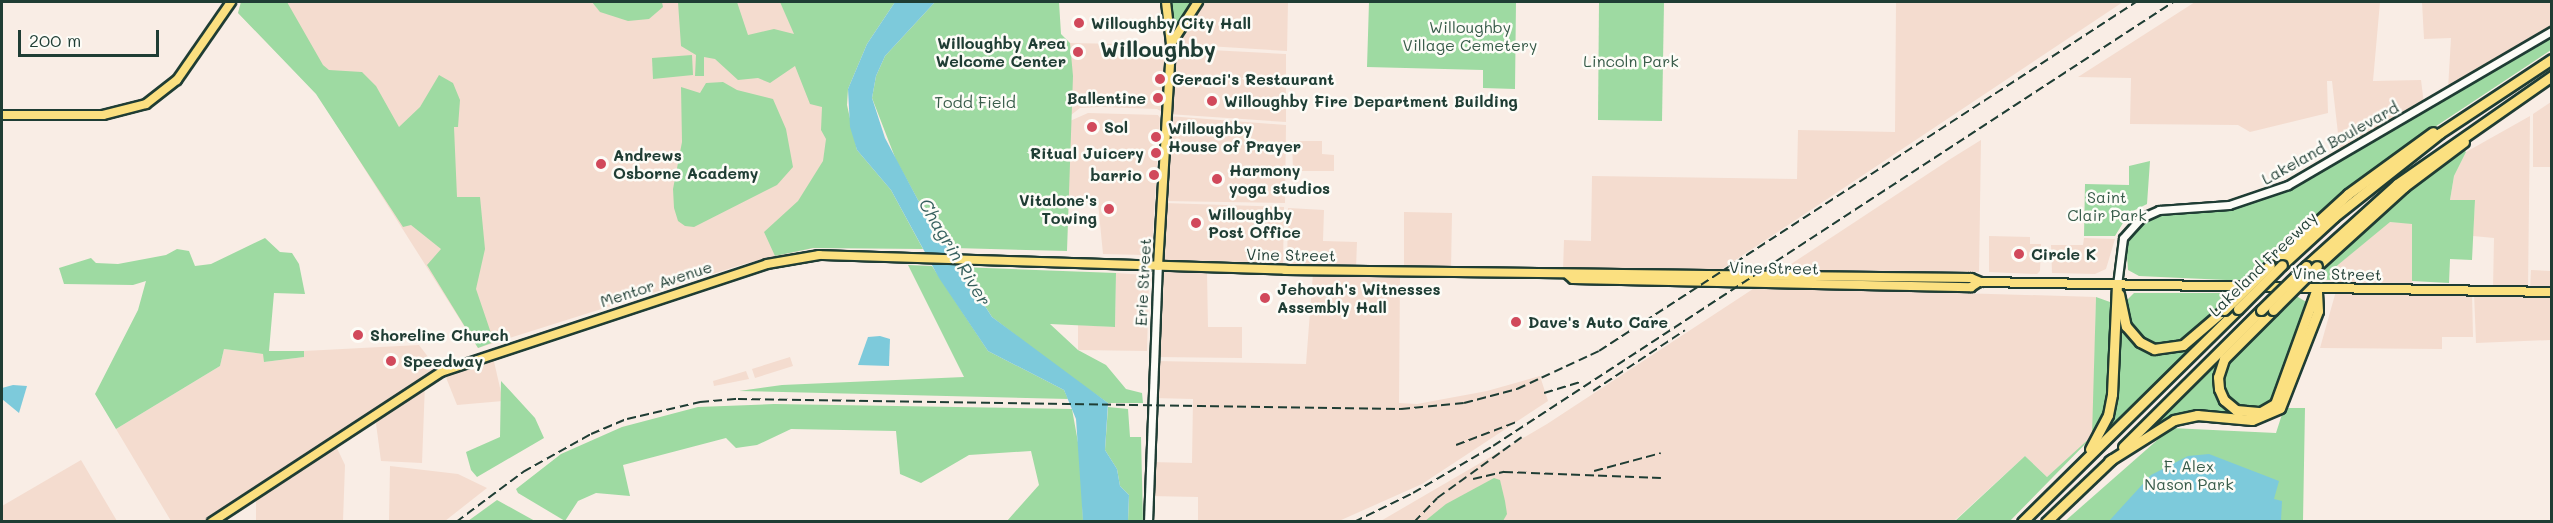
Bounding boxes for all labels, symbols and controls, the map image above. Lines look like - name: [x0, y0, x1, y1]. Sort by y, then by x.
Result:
- place label: Willoughby City Hall: [1091, 13, 1251, 33]
- marker: Willoughby City Hall: [1072, 16, 1086, 30]
- park label: Willoughby Village Cemetery: [1403, 17, 1537, 55]
- scale bar: [21, 18, 162, 56]
- text: 200 m: [29, 28, 81, 52]
- place label: Willoughby Area Welcome Center: [936, 33, 1066, 71]
- district label: Willoughby: [1100, 36, 1216, 62]
- marker: Willoughby Area Welcome Center: [1071, 45, 1085, 59]
- park label: Lincoln Park: [1583, 51, 1679, 71]
- place label: Geraci's Restaurant: [1172, 69, 1334, 89]
- marker: Geraci's Restaurant: [1153, 72, 1167, 86]
- place label: Ballentine: [1067, 88, 1146, 108]
- marker: Ballentine: [1151, 91, 1165, 105]
- place label: Willoughby Fire Department Building: [1224, 91, 1518, 111]
- park label: Todd Field: [934, 92, 1016, 112]
- marker: Willoughby Fire Department Building: [1205, 94, 1219, 108]
- street label: Lakeland Boulevard: [2258, 97, 2402, 189]
- place label: Sol: [1104, 117, 1128, 137]
- place label: Willoughby House of Prayer: [1168, 118, 1301, 156]
- marker: Sol: [1085, 120, 1099, 134]
- marker: Willoughby House of Prayer: [1149, 130, 1163, 144]
- place label: Ritual Juicery: [1030, 143, 1144, 163]
- place label: Andrews Osborne Academy: [613, 145, 758, 183]
- marker: Ritual Juicery: [1149, 146, 1163, 160]
- marker: Andrews Osborne Academy: [594, 157, 608, 171]
- place label: Harmony yoga studios: [1229, 160, 1330, 198]
- place label: barrio: [1090, 165, 1142, 185]
- marker: barrio: [1147, 168, 1161, 182]
- marker: Harmony yoga studios: [1210, 172, 1224, 186]
- park label: Saint Clair Park: [2067, 187, 2147, 225]
- place label: Vitalone's Towing: [1019, 190, 1097, 228]
- water label: Chagrin River: [914, 194, 996, 310]
- marker: Vitalone's Towing: [1102, 202, 1116, 216]
- place label: Willoughby Post Office: [1208, 204, 1301, 242]
- street label: Lakeland Freeway: [2205, 208, 2321, 320]
- marker: Willoughby Post Office: [1189, 216, 1203, 230]
- street label: Erie Street: [1131, 238, 1155, 326]
- place label: Circle K: [2031, 244, 2096, 264]
- street label: Vine Street: [1246, 245, 1336, 265]
- marker: Circle K: [2012, 247, 2026, 261]
- street label: Mentor Avenue: [598, 257, 714, 311]
- street label: Vine Street: [1729, 258, 1819, 278]
- street label: Vine Street: [2292, 264, 2382, 284]
- place label: Jehovah's Witnesses Assembly Hall: [1277, 279, 1441, 317]
- marker: Jehovah's Witnesses Assembly Hall: [1258, 291, 1272, 305]
- place label: Dave's Auto Care: [1528, 312, 1668, 332]
- marker: Dave's Auto Care: [1509, 315, 1523, 329]
- place label: Shoreline Church: [370, 325, 509, 345]
- marker: Shoreline Church: [351, 328, 365, 342]
- place label: Speedway: [403, 351, 483, 371]
- marker: Speedway: [384, 354, 398, 368]
- park label: F. Alex Nason Park: [2144, 456, 2234, 494]

